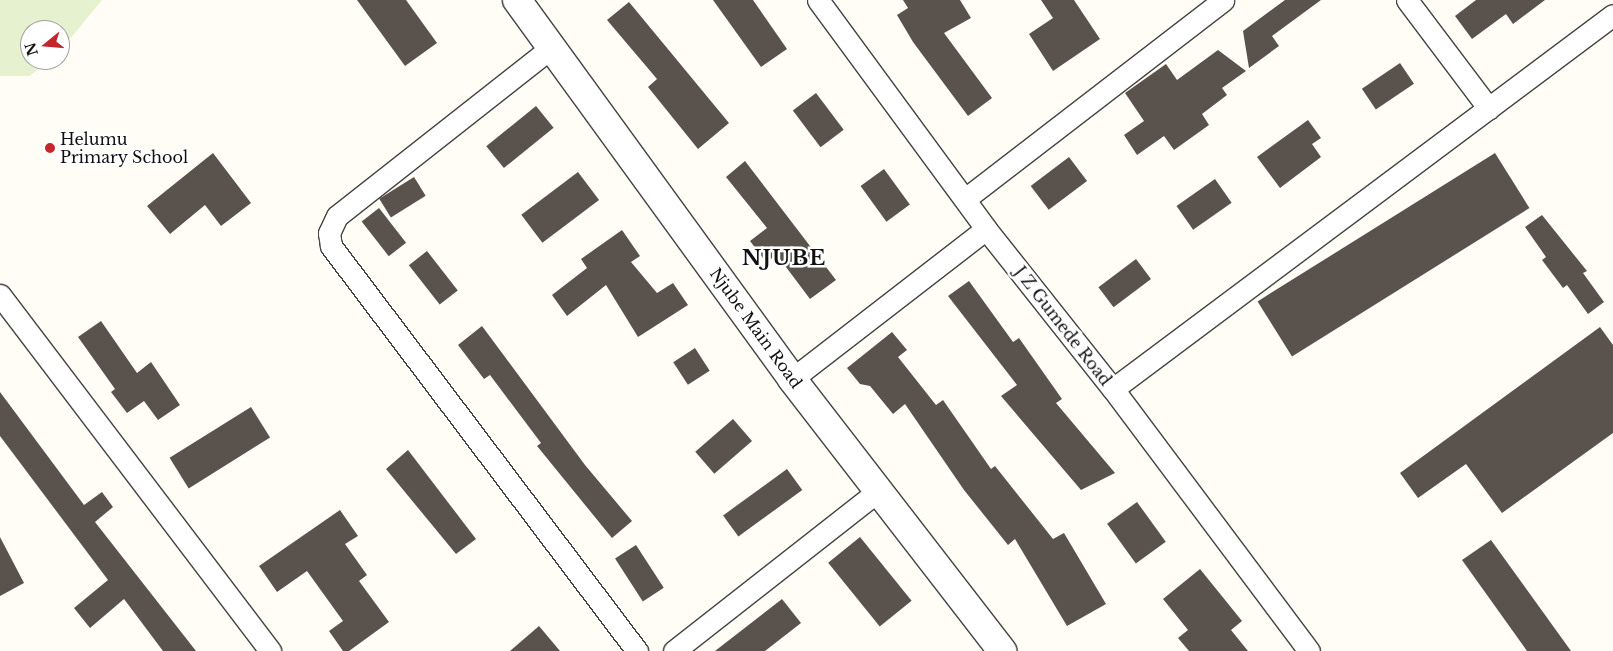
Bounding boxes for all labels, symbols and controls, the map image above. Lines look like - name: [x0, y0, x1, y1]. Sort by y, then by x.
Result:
- north arrow: [20, 20, 70, 70]
- text: N: [21, 40, 42, 58]
- place label: Helumu Primary School: [60, 129, 189, 167]
- marker: Helumu Primary School: [44, 142, 56, 154]
- district label: NJUBE: [741, 245, 827, 271]
- street label: J Z Gumede Road: [1011, 263, 1115, 389]
- street label: Njube Main Road: [706, 264, 806, 392]

